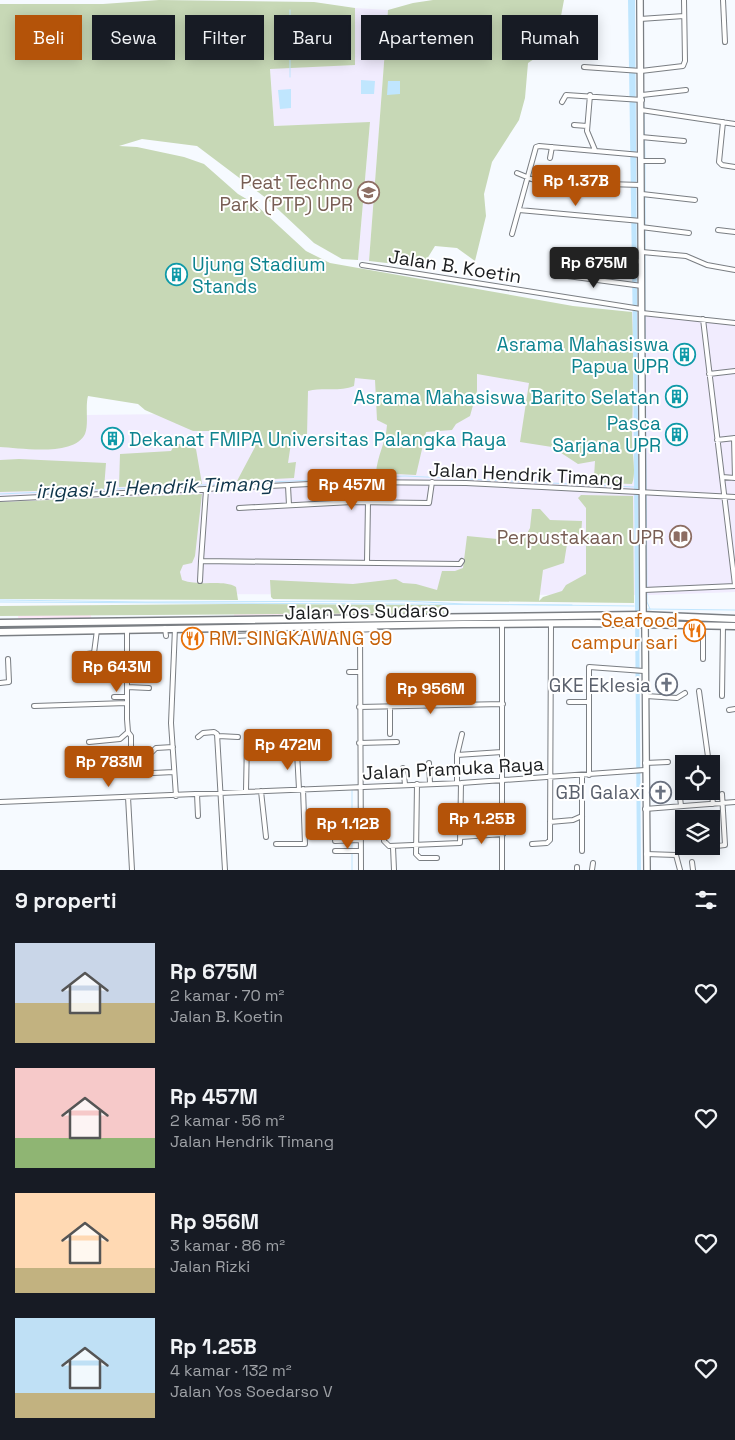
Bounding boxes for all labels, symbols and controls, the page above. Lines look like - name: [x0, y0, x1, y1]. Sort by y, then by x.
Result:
- chip: Beli: [15, 15, 82, 60]
- chip: Sewa: [92, 15, 175, 60]
- chip: Filter: [185, 15, 264, 60]
- chip: Baru: [274, 15, 351, 60]
- chip: Apartemen: [361, 15, 492, 60]
- chip: Rumah: [502, 15, 598, 60]
- pin: Rp 1.37B: [524, 164, 628, 207]
- place label: Peat Techno Park (PTP) UPR: [219, 170, 353, 217]
- text: Rp 1.37B: [543, 170, 609, 191]
- school or university icon: Peat Techno Park (PTP) UPR: [357, 181, 381, 205]
- street label: Jalan B. Koetin: [387, 244, 523, 289]
- pin: Rp 675M: [548, 246, 640, 289]
- place label: Ujung Stadium Stands: [192, 252, 326, 299]
- text: Rp 675M: [561, 252, 627, 273]
- building icon: Ujung Stadium Stands: [164, 263, 188, 287]
- place label: Asrama Mahasiswa Papua UPR: [497, 332, 669, 379]
- building icon: Asrama Mahasiswa Papua UPR: [673, 343, 697, 367]
- place label: Asrama Mahasiswa Barito Selatan: [353, 385, 660, 410]
- building icon: Asrama Mahasiswa Barito Selatan: [664, 385, 688, 409]
- place label: Pasca Sarjana UPR: [552, 411, 661, 458]
- building icon: Pasca Sarjana UPR: [665, 422, 689, 446]
- building icon: Dekanat FMIPA Universitas Palangka Raya: [101, 427, 125, 451]
- place label: Dekanat FMIPA Universitas Palangka Raya: [129, 427, 506, 452]
- street label: Jalan Hendrik Timang: [428, 457, 624, 492]
- pin: Rp 457M: [306, 468, 398, 511]
- water label: irigasi Jl. Hendrik Timang: [35, 470, 274, 504]
- text: Rp 457M: [319, 474, 385, 495]
- place label: Perpustakaan UPR: [497, 525, 664, 550]
- library icon: Perpustakaan UPR: [668, 525, 692, 549]
- street label: Jalan Yos Sudarso: [284, 598, 450, 625]
- place label: Seafood campur sari: [571, 608, 678, 655]
- restaurant icon: Seafood campur sari: [682, 619, 706, 643]
- restaurant icon: RM. SINGKAWANG 99: [181, 626, 205, 650]
- place label: RM. SINGKAWANG 99: [209, 626, 392, 651]
- pin: Rp 643M: [71, 650, 163, 693]
- text: Rp 643M: [83, 656, 151, 677]
- pin: Rp 956M: [385, 672, 477, 715]
- place label: GKE Eklesia: [549, 673, 651, 698]
- church icon: GKE Eklesia: [655, 673, 679, 697]
- text: Rp 956M: [397, 678, 465, 699]
- pin: Rp 472M: [242, 728, 334, 771]
- text: Rp 472M: [255, 734, 321, 755]
- pin: Rp 783M: [63, 746, 155, 788]
- text: Rp 783M: [76, 751, 142, 772]
- street label: Jalan Pramuka Raya: [362, 751, 545, 786]
- map controls: [675, 755, 720, 855]
- button: locate: [675, 755, 720, 800]
- place label: GBI Galaxi: [555, 780, 645, 805]
- church icon: GBI Galaxi: [649, 780, 673, 804]
- pin: Rp 1.25B: [430, 802, 534, 845]
- pin: Rp 1.12B: [296, 808, 400, 850]
- text: Rp 1.25B: [449, 808, 515, 829]
- button: layers: [675, 810, 720, 855]
- text: Rp 1.12B: [317, 813, 379, 834]
- icon: filters: [692, 886, 720, 914]
- text: 9 properti: [15, 887, 117, 914]
- text: Rp 675M: [170, 958, 257, 985]
- icon: home: [55, 963, 115, 1023]
- icon: heart: [692, 979, 720, 1007]
- text: 2 kamar · 70 m²: [170, 985, 284, 1006]
- text: Jalan B. Koetin: [170, 1006, 283, 1027]
- text: Rp 457M: [170, 1083, 258, 1110]
- icon: home: [55, 1088, 115, 1148]
- icon: heart: [692, 1104, 720, 1132]
- text: 2 kamar · 56 m²: [170, 1110, 285, 1131]
- text: Jalan Hendrik Timang: [170, 1131, 334, 1152]
- text: Rp 956M: [170, 1208, 259, 1235]
- icon: home: [55, 1213, 115, 1273]
- icon: heart: [692, 1229, 720, 1257]
- text: 3 kamar · 86 m²: [170, 1235, 285, 1256]
- text: Jalan Rizki: [170, 1256, 250, 1277]
- text: Rp 1.25B: [170, 1333, 257, 1360]
- icon: home: [55, 1338, 115, 1398]
- icon: heart: [692, 1354, 720, 1382]
- text: 4 kamar · 132 m²: [170, 1360, 292, 1381]
- text: Jalan Yos Soedarso V: [170, 1381, 333, 1402]

